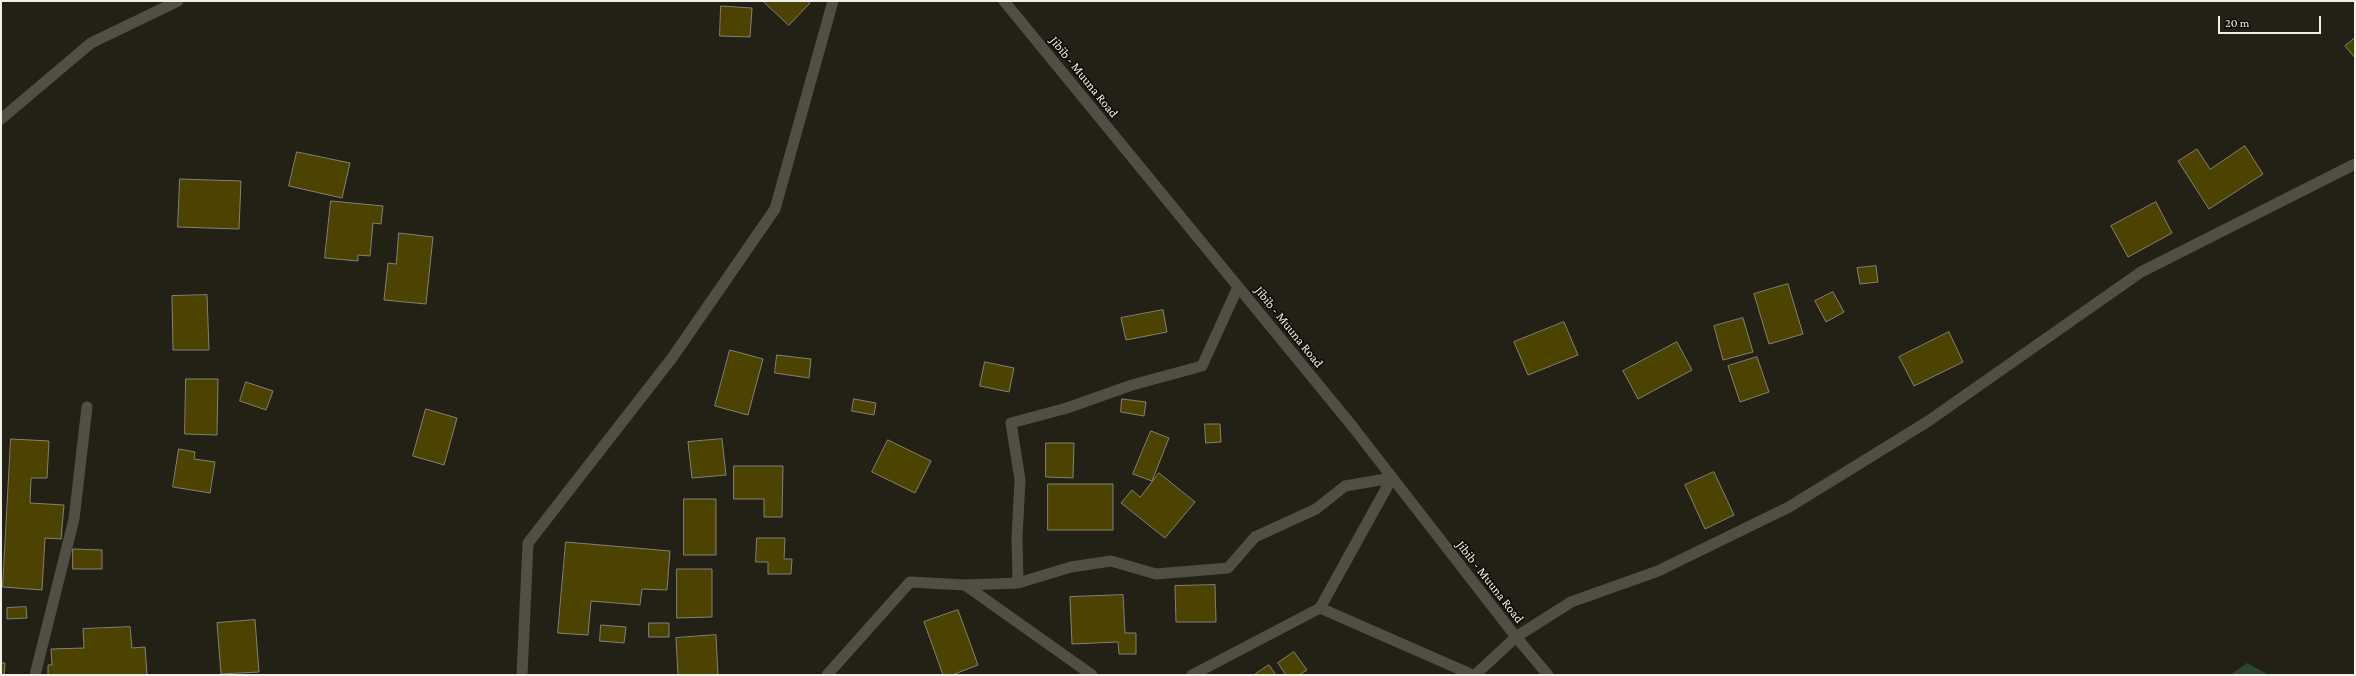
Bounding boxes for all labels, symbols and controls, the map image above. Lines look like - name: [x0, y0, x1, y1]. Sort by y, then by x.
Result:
- scale bar: [2220, 8, 2323, 34]
- text: 20 m: [2225, 16, 2249, 30]
- street label: Jibib - Muuna Road: [1046, 33, 1122, 121]
- street label: Jibib - Muuna Road: [1251, 283, 1327, 371]
- street label: Jibib - Muuna Road: [1453, 538, 1527, 626]

